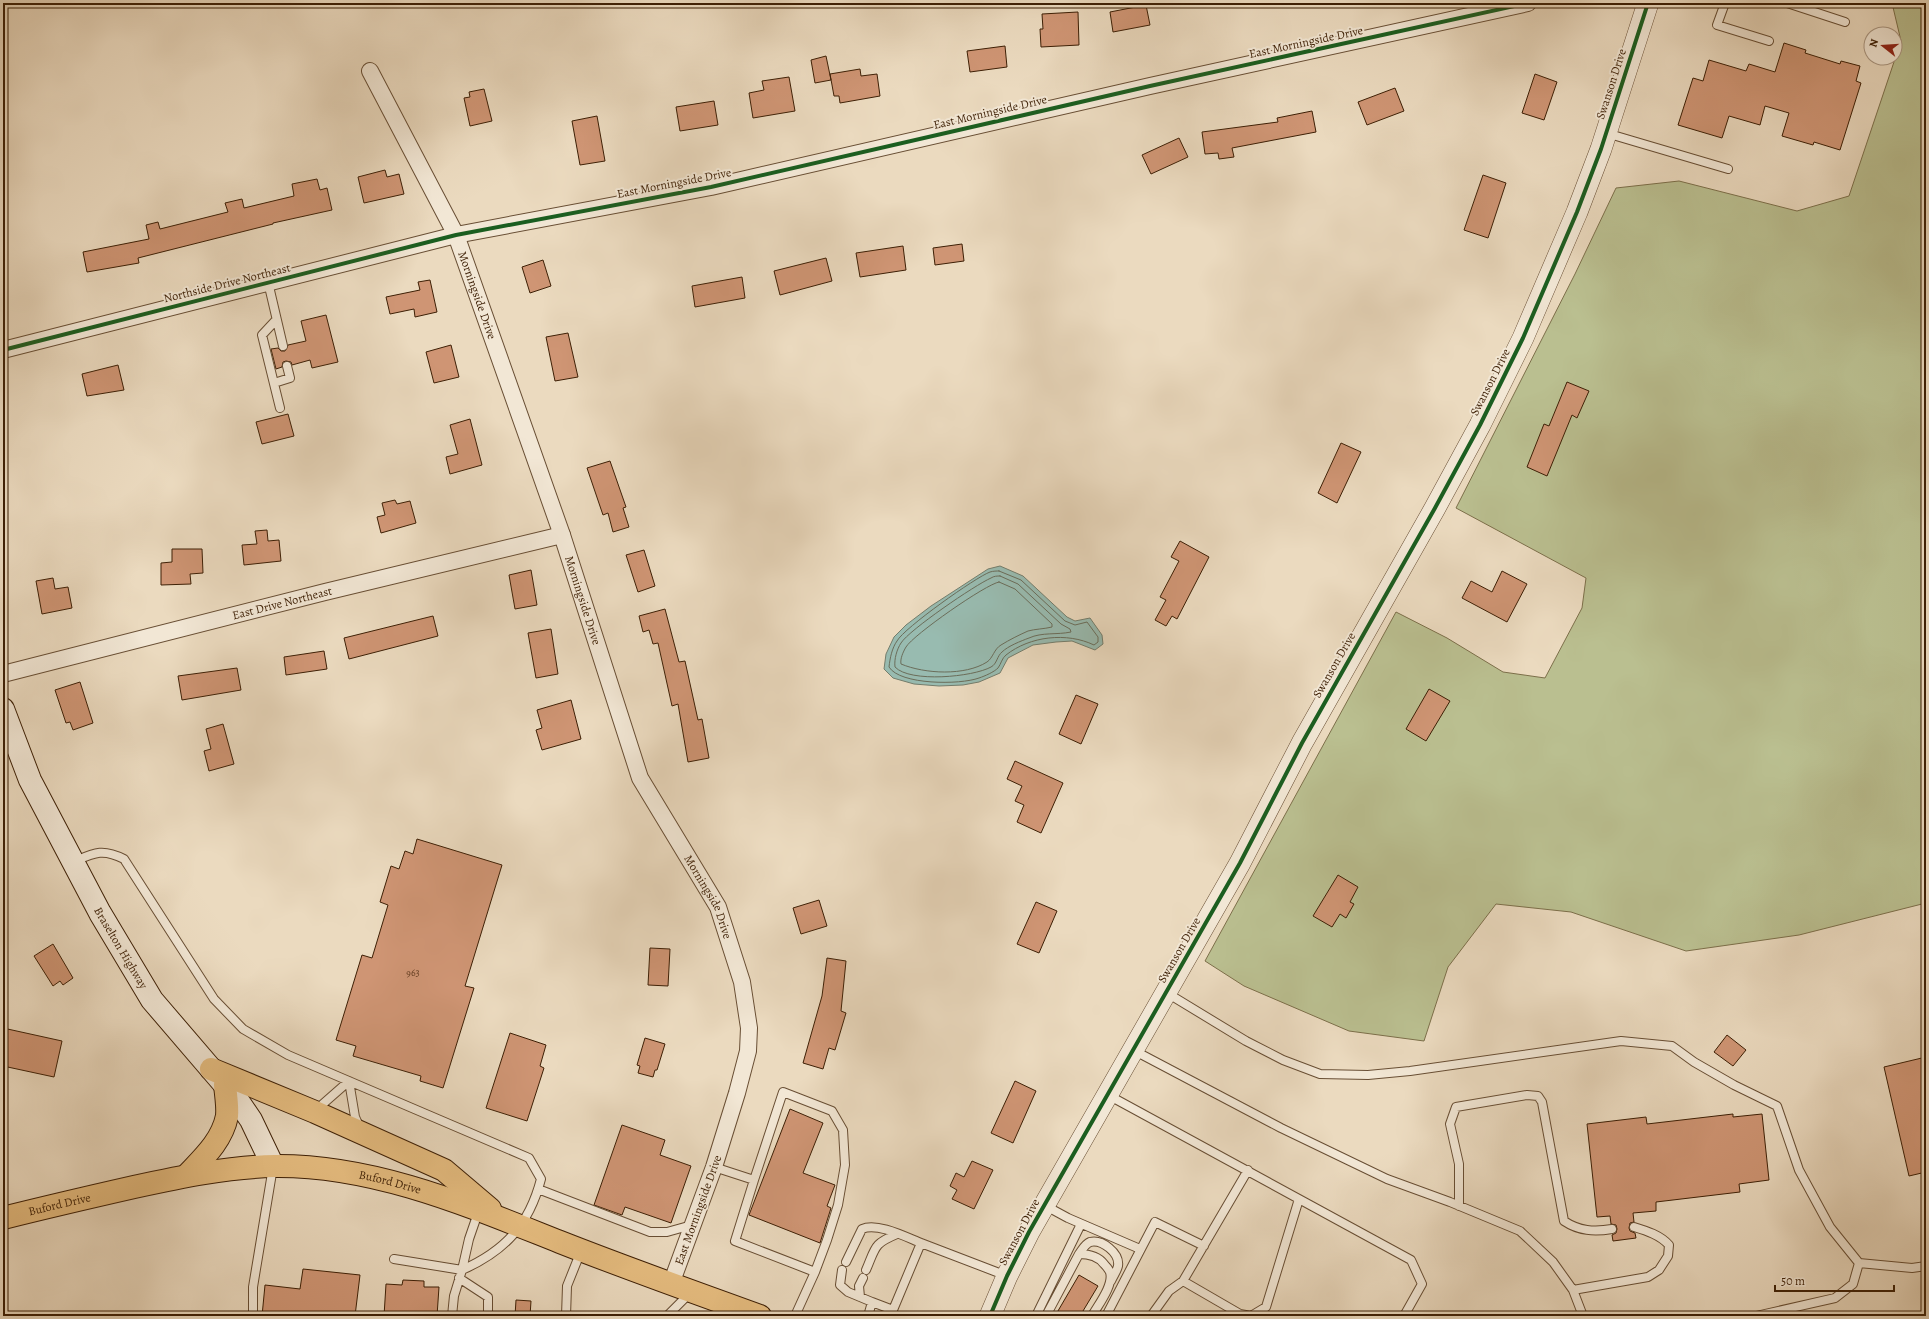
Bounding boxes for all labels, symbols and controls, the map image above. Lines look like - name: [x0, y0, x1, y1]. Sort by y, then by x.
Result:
- street label: East Morningside Drive: [1248, 22, 1364, 62]
- north arrow: [1863, 26, 1903, 66]
- text: N: [1866, 37, 1882, 49]
- street label: Swanson Drive: [1592, 47, 1630, 121]
- street label: East Morningside Drive: [932, 91, 1048, 133]
- street label: East Morningside Drive: [616, 164, 732, 202]
- street label: Morningside Drive: [454, 249, 500, 341]
- street label: Northside Drive Northeast: [162, 259, 292, 307]
- street label: Swanson Drive: [1466, 346, 1514, 418]
- street label: Morningside Drive: [561, 554, 605, 647]
- street label: East Drive Northeast: [231, 583, 334, 623]
- street label: Swanson Drive: [1309, 629, 1359, 701]
- street label: Morningside Drive: [680, 852, 736, 941]
- street label: Braselton Highway: [90, 904, 152, 992]
- street label: Swanson Drive: [1154, 914, 1204, 986]
- house number: 963: [406, 966, 420, 979]
- street label: East Morningside Drive: [671, 1153, 725, 1267]
- street label: Buford Drive: [358, 1166, 423, 1198]
- street label: Buford Drive: [27, 1189, 92, 1219]
- street label: Swanson Drive: [995, 1196, 1043, 1268]
- scale bar: [1775, 1267, 1894, 1293]
- text: 50 m: [1781, 1273, 1805, 1289]

